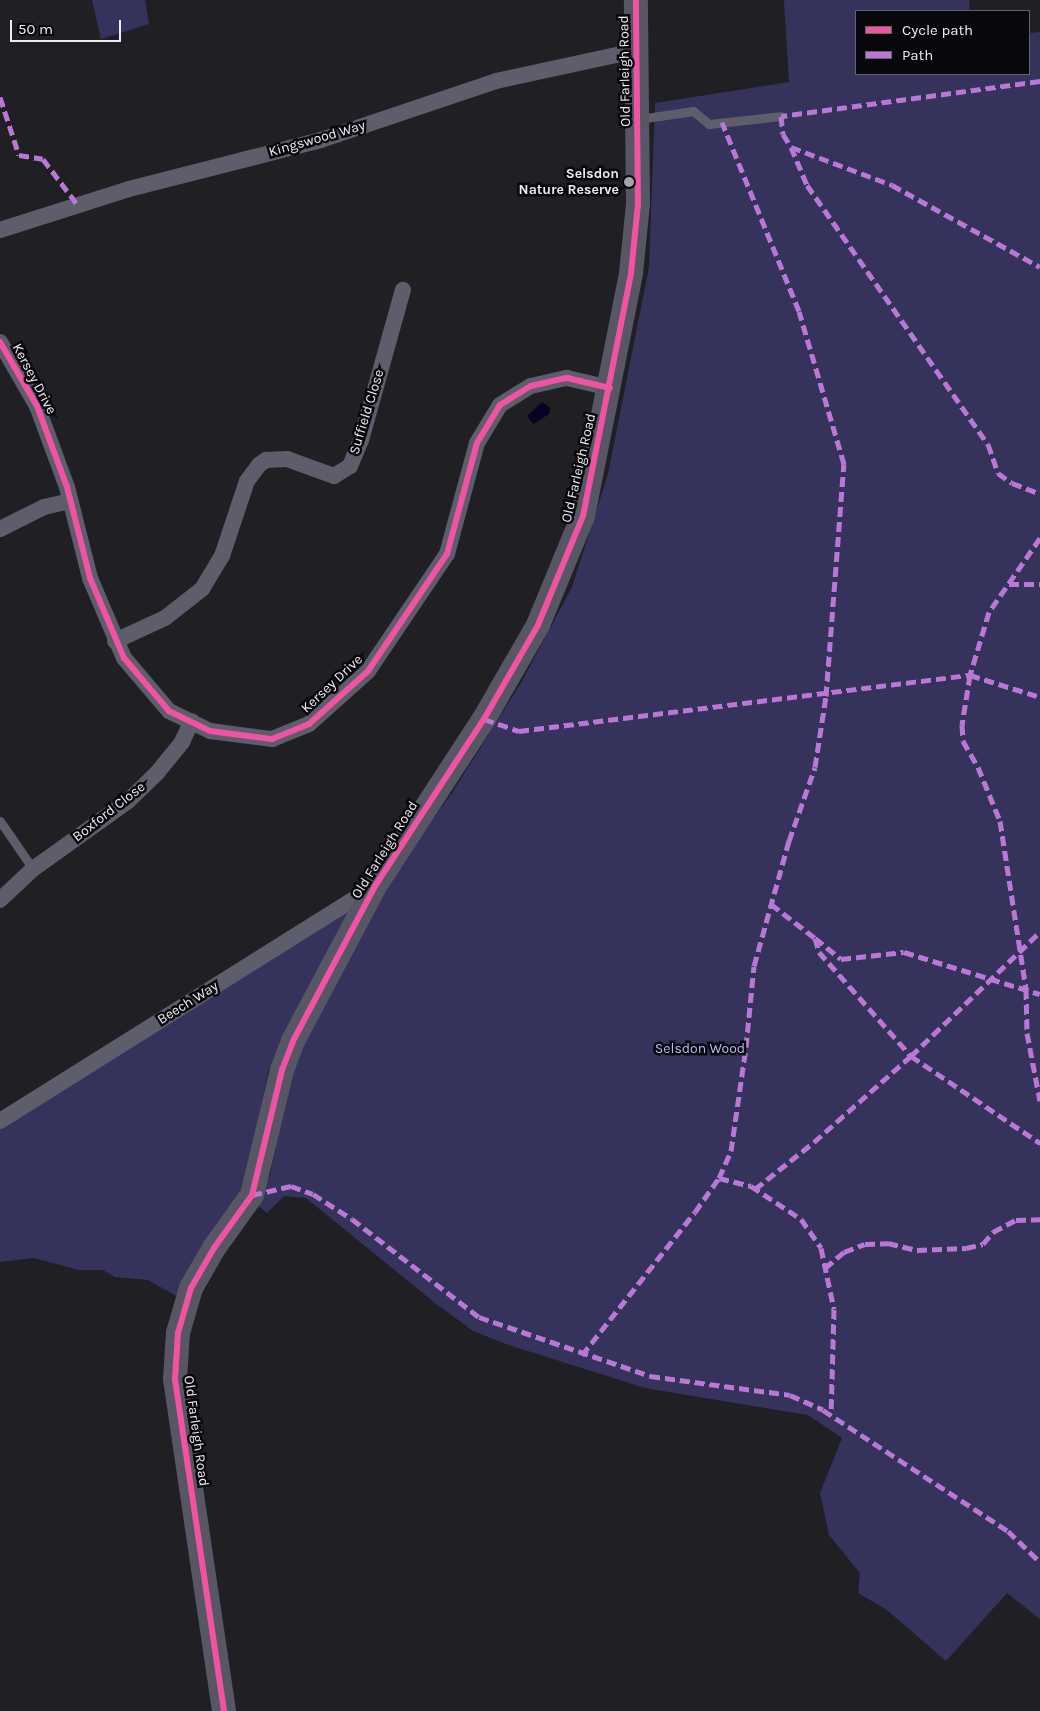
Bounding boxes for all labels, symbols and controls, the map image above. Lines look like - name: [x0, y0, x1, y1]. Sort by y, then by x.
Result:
- scale bar: [12, 10, 124, 42]
- legend: [855, 10, 1030, 75]
- street label: Old Farleigh Road: [616, 15, 634, 127]
- text: 50 m: [18, 20, 53, 38]
- text: Cycle path: [902, 21, 973, 39]
- text: Path: [902, 46, 933, 64]
- street label: Kingswood Way: [267, 117, 367, 161]
- place label: Selsdon Nature Reserve: [519, 166, 619, 198]
- marker: Selsdon Nature Reserve: [623, 176, 635, 188]
- street label: Kersey Drive: [8, 341, 60, 417]
- street label: Suffield Close: [346, 367, 388, 457]
- street label: Old Farleigh Road: [558, 412, 600, 524]
- street label: Kersey Drive: [298, 651, 366, 717]
- street label: Boxford Close: [69, 778, 149, 846]
- street label: Old Farleigh Road: [348, 798, 422, 902]
- street label: Beech Way: [155, 978, 221, 1028]
- park label: Selsdon Wood: [655, 1041, 745, 1057]
- street label: Old Farleigh Road: [180, 1375, 212, 1487]

